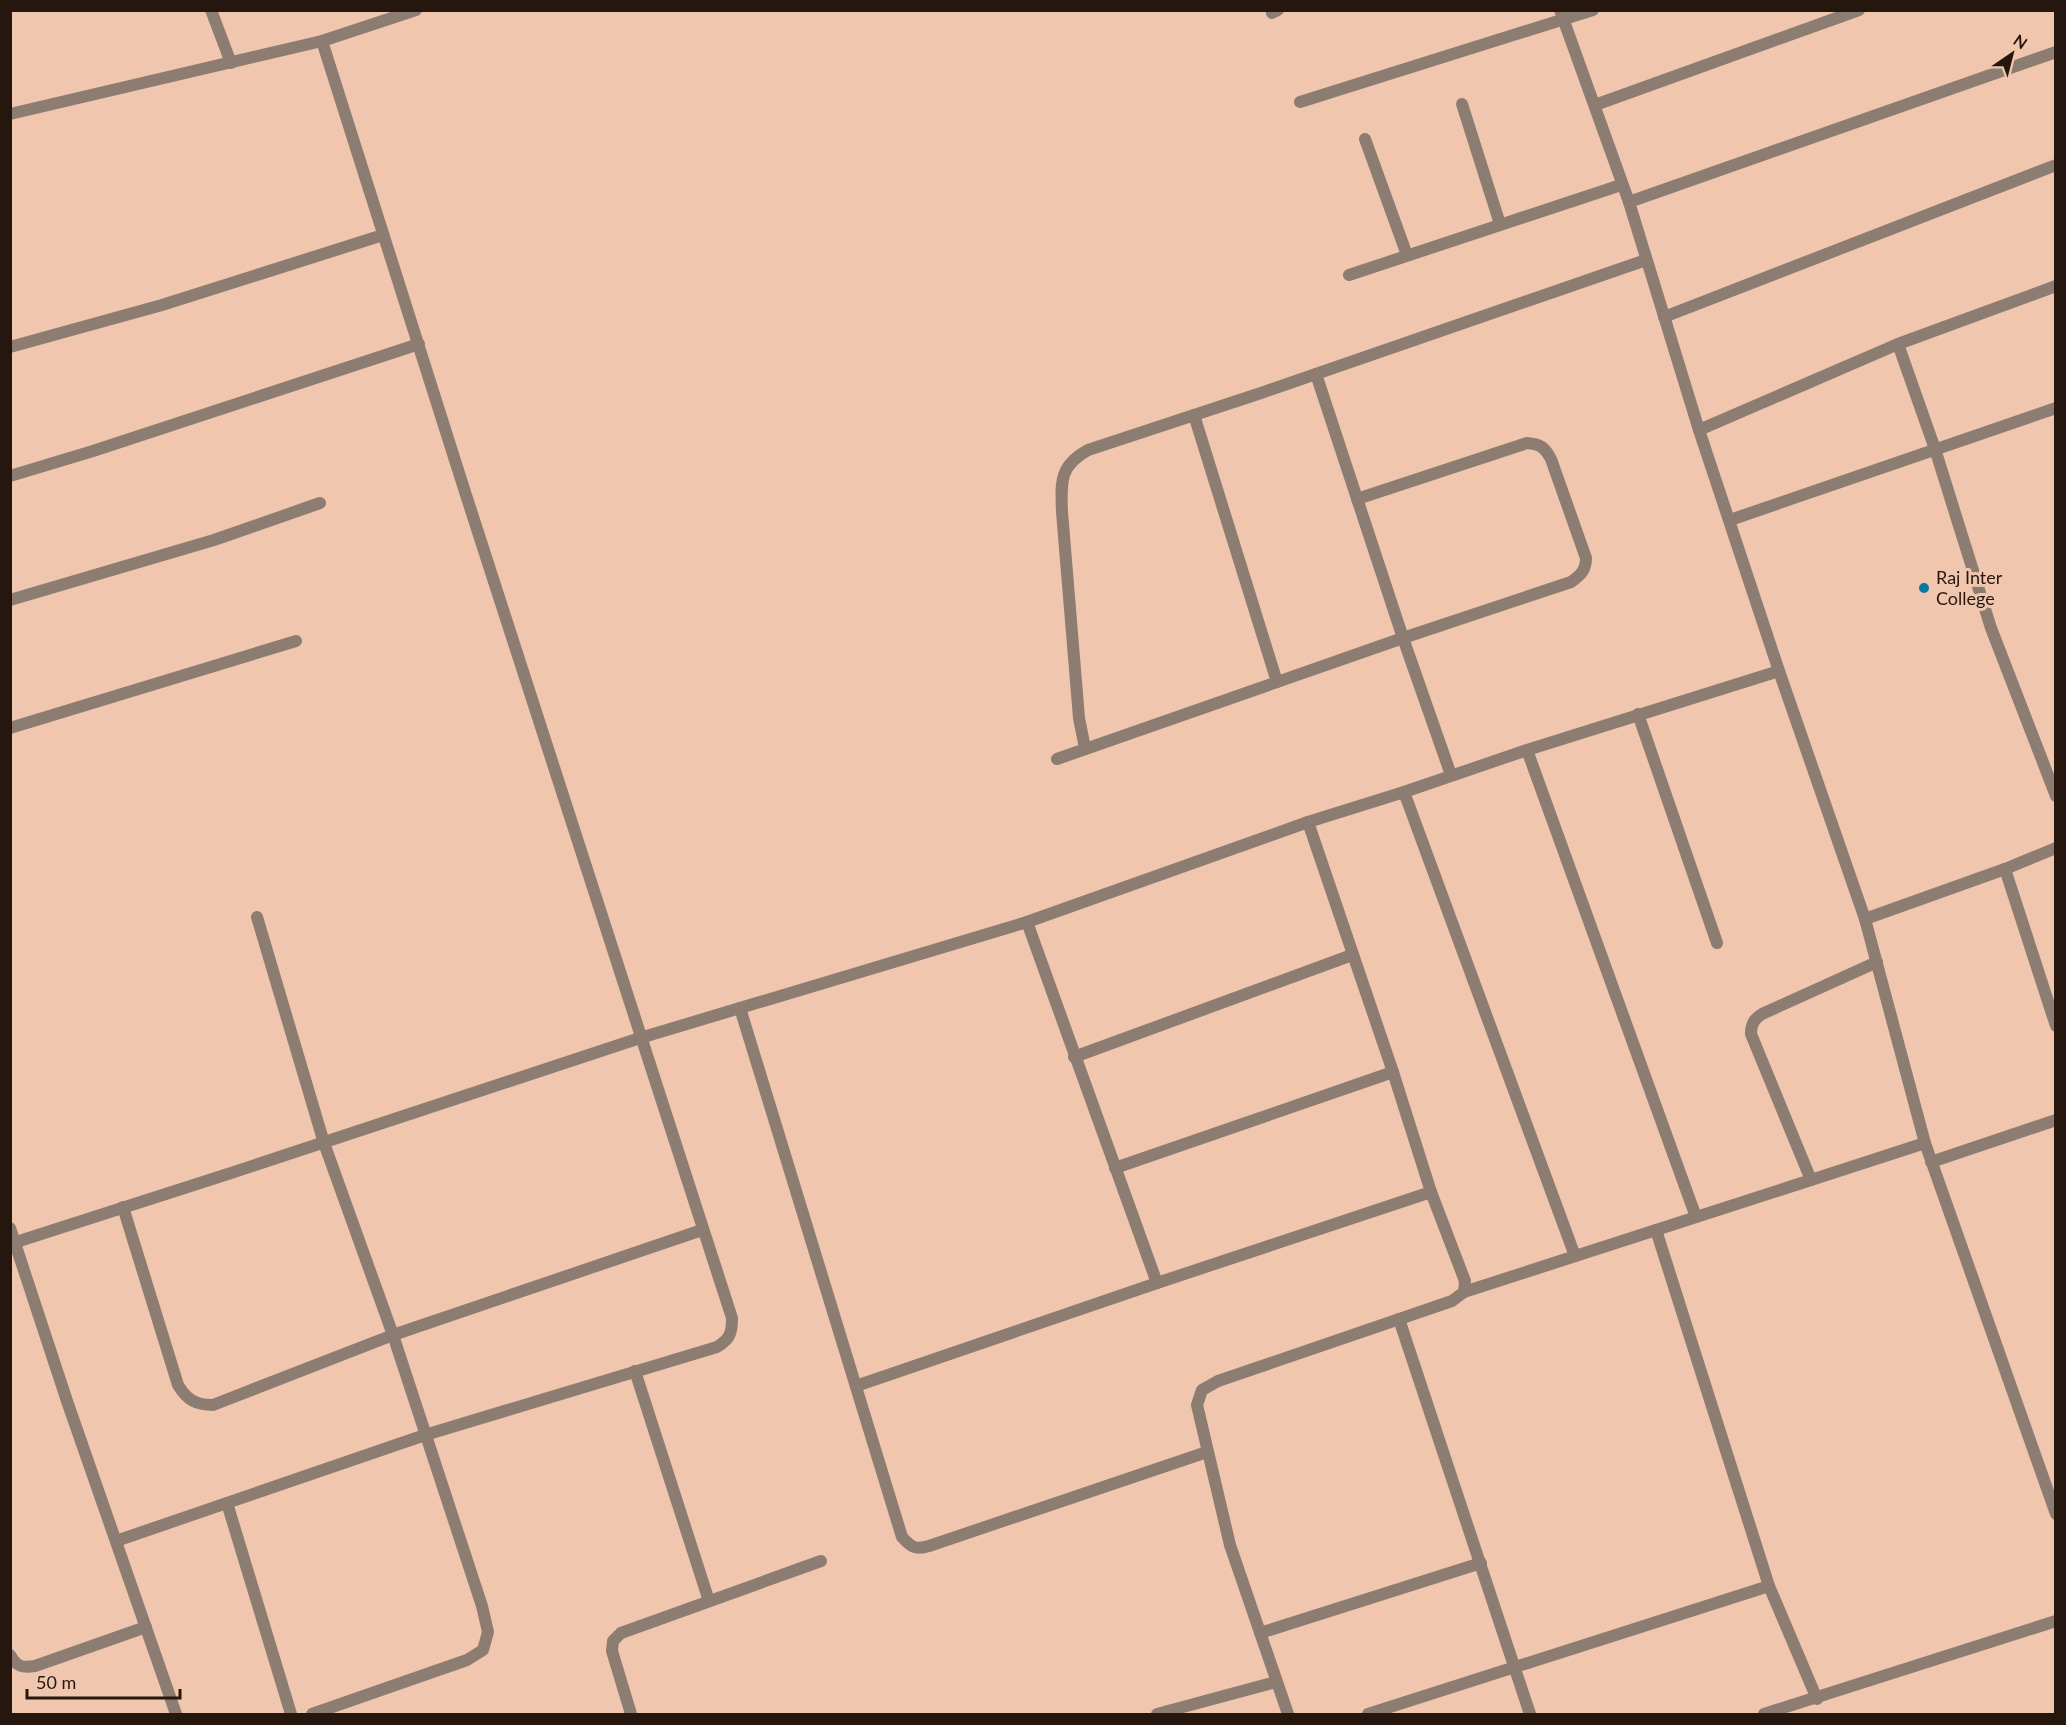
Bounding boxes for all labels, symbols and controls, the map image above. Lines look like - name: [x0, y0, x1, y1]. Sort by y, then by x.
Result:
- north arrow: [1982, 24, 2042, 84]
- text: N: [2010, 30, 2031, 53]
- place label: Raj Inter College: [1936, 566, 2003, 609]
- marker: Raj Inter College: [1917, 581, 1931, 595]
- scale bar: [27, 1662, 180, 1700]
- text: 50 m: [36, 1671, 76, 1693]

